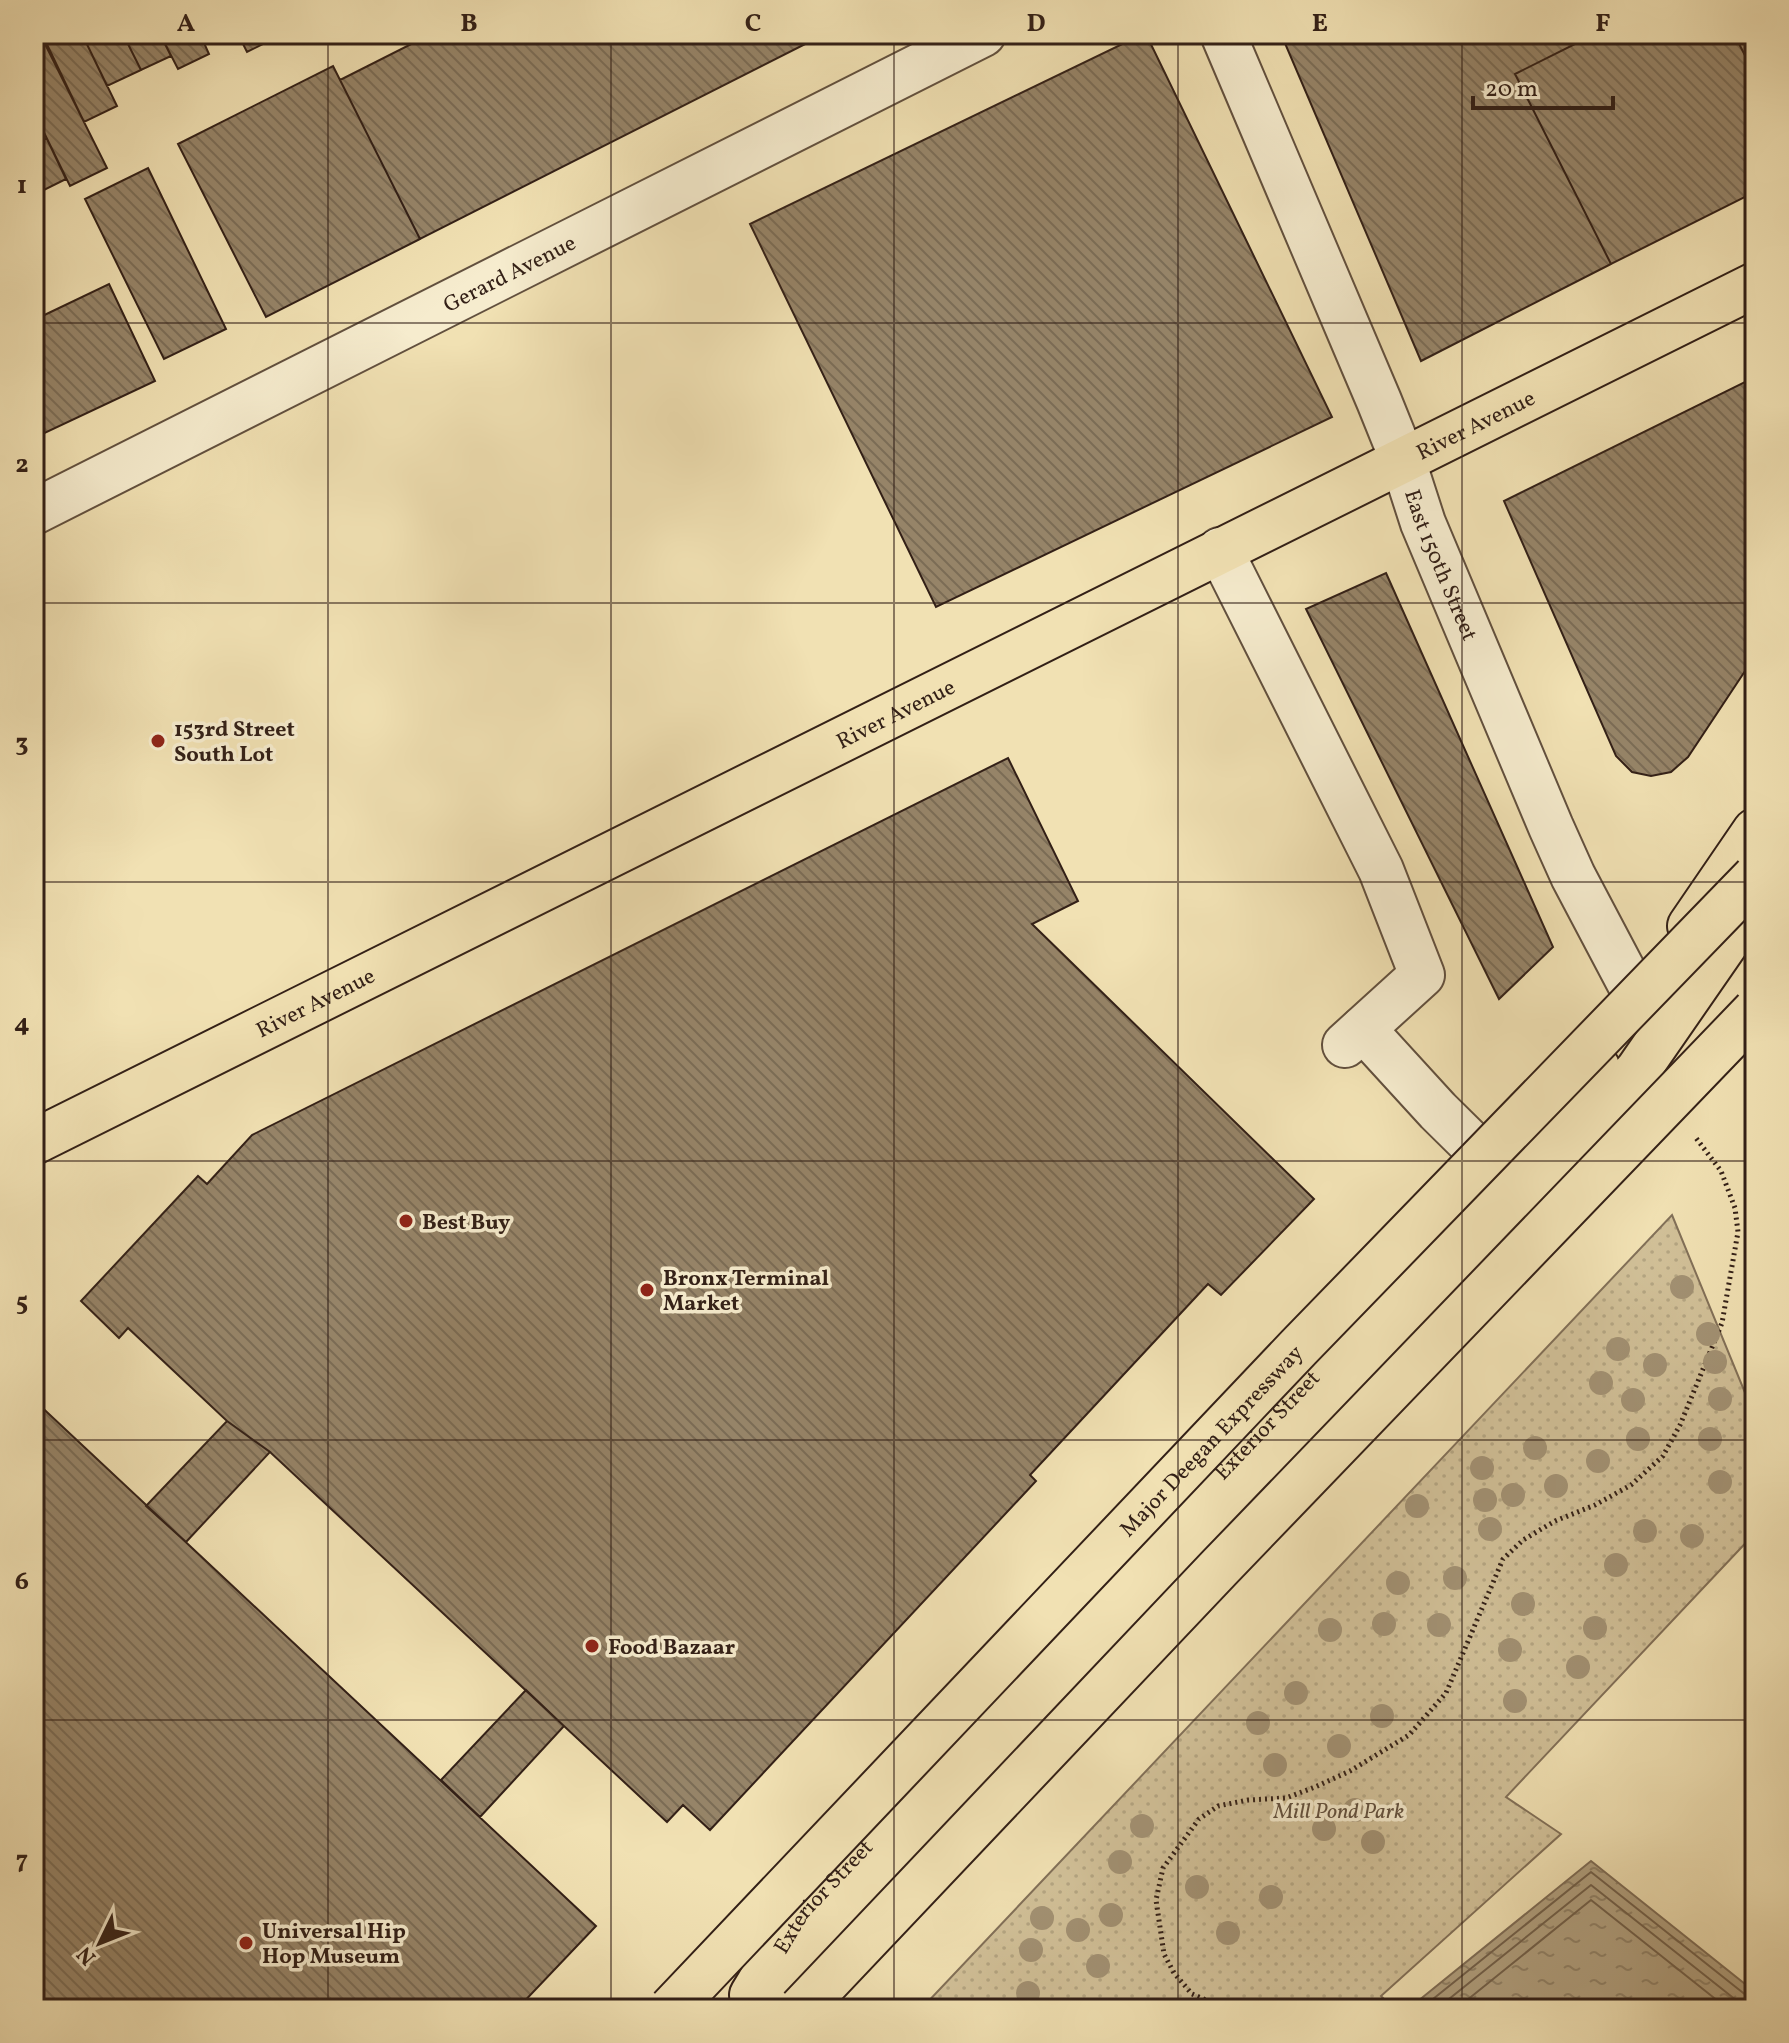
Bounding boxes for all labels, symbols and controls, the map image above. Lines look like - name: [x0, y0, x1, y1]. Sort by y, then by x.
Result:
- text: A: [177, 6, 196, 42]
- text: B: [460, 6, 478, 42]
- text: C: [745, 6, 761, 42]
- text: D: [1026, 6, 1046, 42]
- text: E: [1312, 6, 1328, 42]
- text: F: [1595, 6, 1611, 42]
- scale bar: [1473, 60, 1613, 110]
- text: 20 m: [1485, 73, 1538, 107]
- text: 1: [17, 168, 27, 204]
- street label: Gerard Avenue: [439, 229, 582, 321]
- street label: River Avenue: [1412, 384, 1541, 469]
- text: 2: [15, 447, 29, 483]
- street label: East 150th Street: [1395, 486, 1484, 646]
- street label: River Avenue: [832, 673, 961, 758]
- place label: 153rd Street South Lot: [174, 715, 295, 771]
- text: 3: [15, 726, 29, 762]
- marker: 153rd Street South Lot: [149, 732, 167, 750]
- street label: River Avenue: [251, 962, 381, 1047]
- text: 4: [14, 1006, 30, 1042]
- place label: Best Buy: [422, 1208, 511, 1239]
- marker: Best Buy: [397, 1212, 415, 1230]
- place label: Bronx Terminal Market: [663, 1264, 829, 1320]
- marker: Bronx Terminal Market: [638, 1281, 656, 1299]
- text: 5: [16, 1285, 28, 1321]
- street label: Major Deegan Expressway: [1114, 1339, 1311, 1545]
- street label: Exterior Street: [1208, 1364, 1328, 1488]
- text: 6: [15, 1564, 29, 1600]
- place label: Food Bazaar: [608, 1633, 736, 1664]
- marker: Food Bazaar: [583, 1637, 601, 1655]
- park label: Mill Pond Park: [1273, 1797, 1404, 1828]
- street label: Exterior Street: [767, 1833, 881, 1960]
- text: 7: [16, 1843, 28, 1879]
- north arrow: [60, 1903, 140, 1983]
- place label: Universal Hip Hop Museum: [262, 1917, 406, 1973]
- marker: Universal Hip Hop Museum: [237, 1934, 255, 1952]
- text: N: [70, 1939, 104, 1971]

